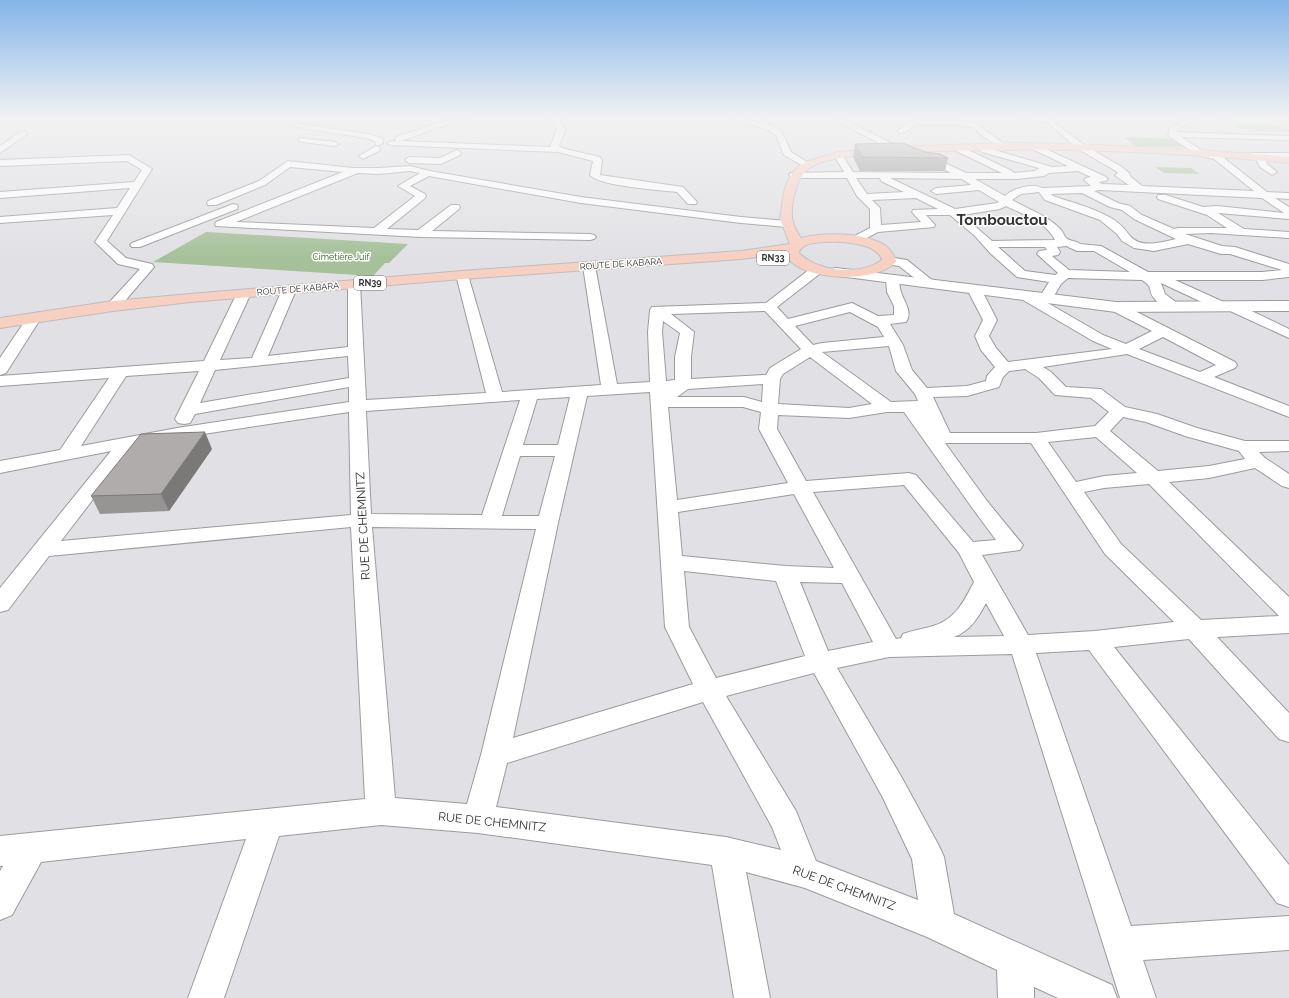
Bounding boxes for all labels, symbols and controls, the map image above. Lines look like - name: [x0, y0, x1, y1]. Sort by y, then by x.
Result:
- district label: Tombouctou: [956, 211, 1048, 229]
- road number: RN33: [757, 251, 789, 265]
- park label: Cimetière Juif: [313, 252, 370, 262]
- street label: ROUTE DE KABARA: [579, 256, 663, 272]
- road number: RN39: [354, 276, 386, 290]
- street label: ROUTE DE KABARA: [256, 280, 340, 298]
- street label: RUE DE CHEMNITZ: [353, 471, 373, 580]
- street label: RUE DE CHEMNITZ: [437, 809, 547, 835]
- street label: RUE DE CHEMNITZ: [791, 863, 898, 913]

